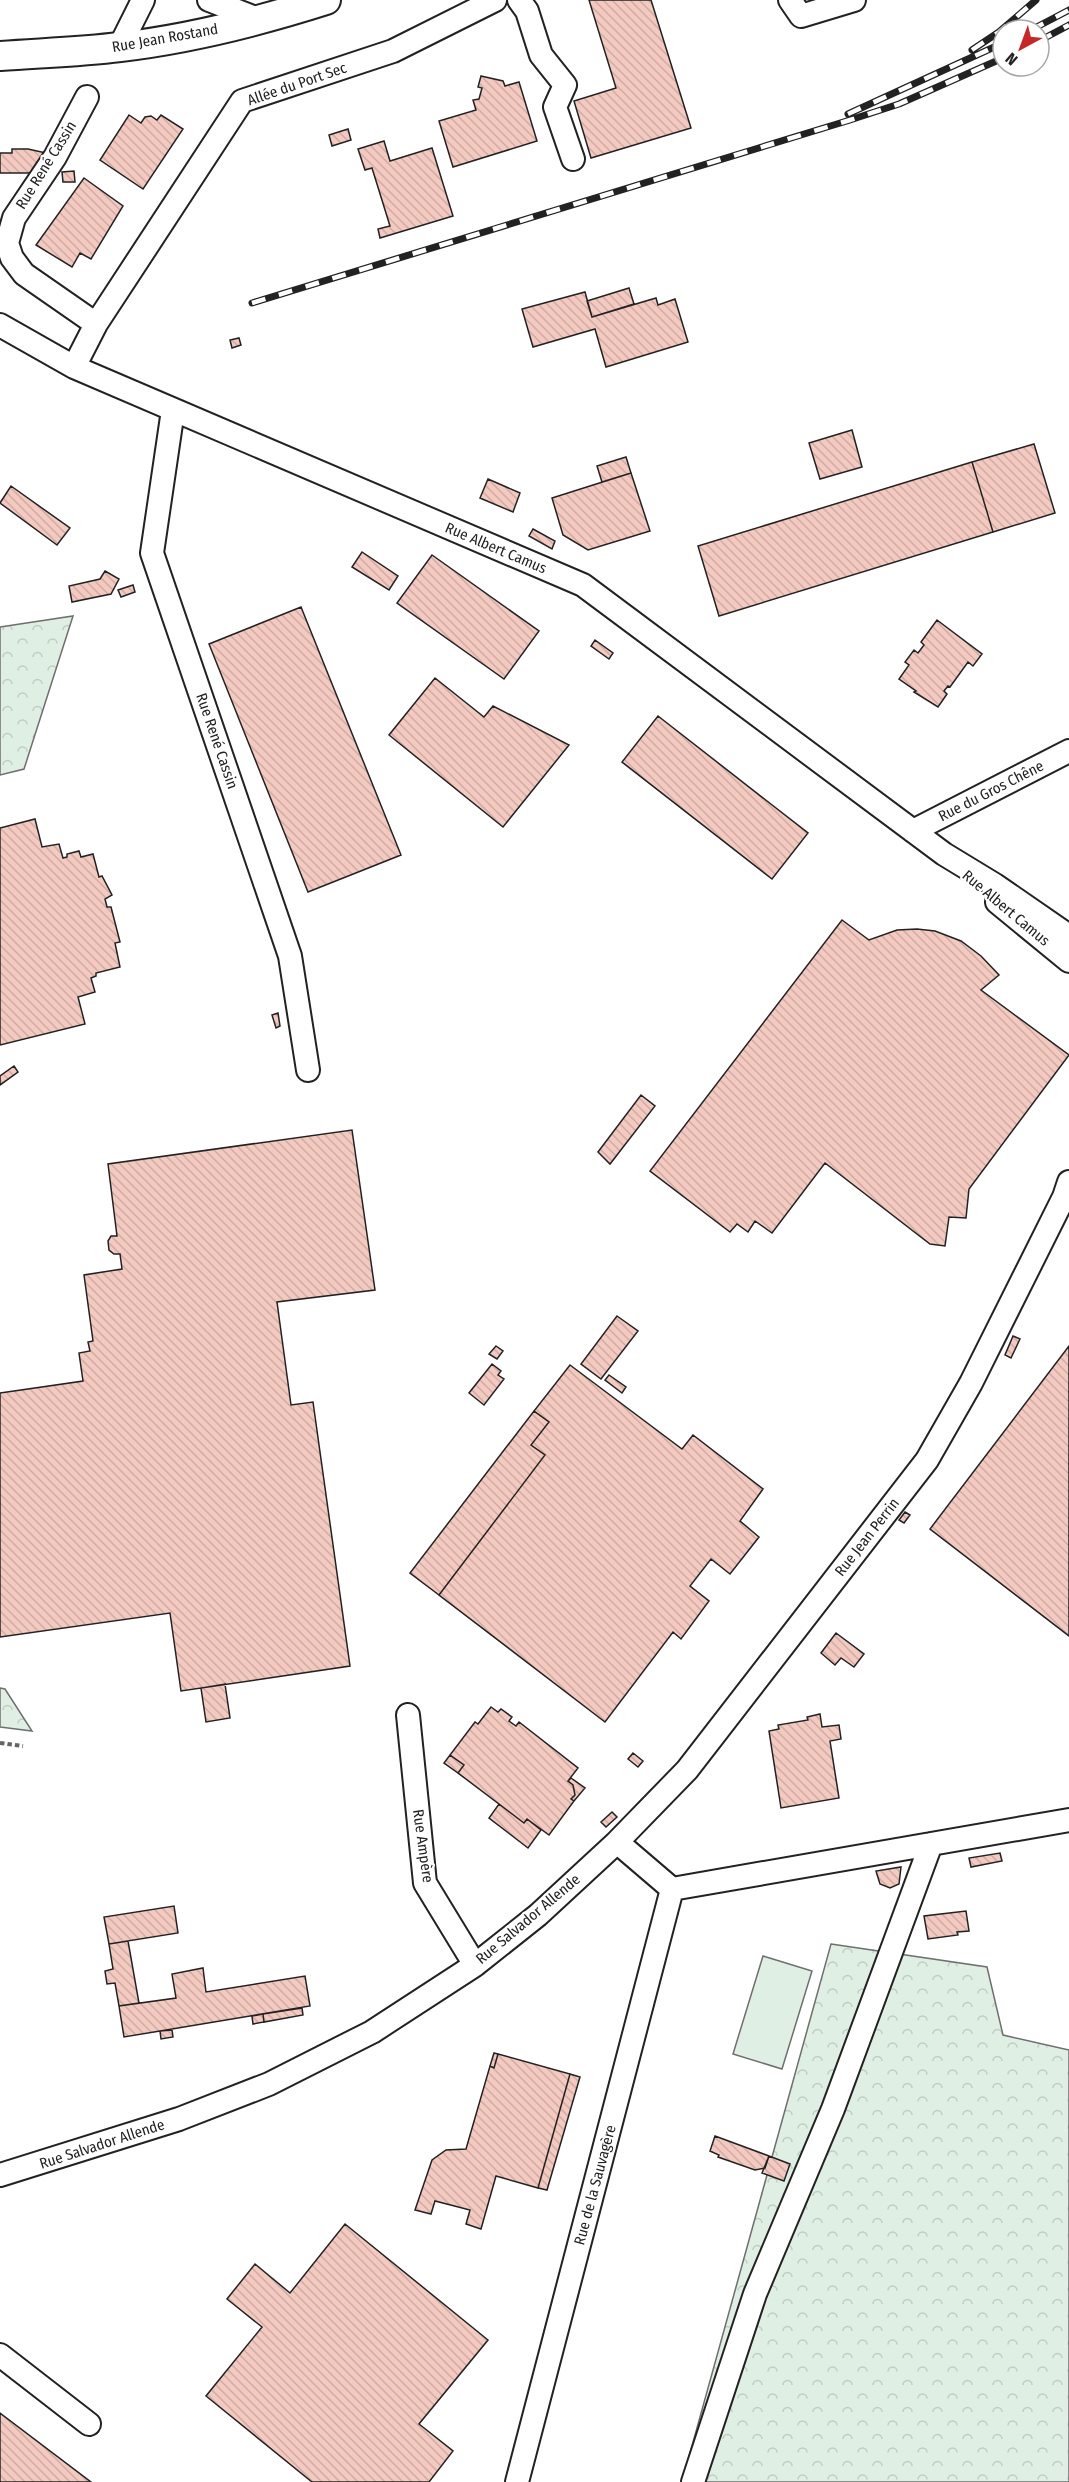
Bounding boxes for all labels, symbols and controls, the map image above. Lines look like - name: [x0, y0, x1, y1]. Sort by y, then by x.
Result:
- north arrow: [991, 18, 1051, 78]
- street label: Rue Jean Rostand: [111, 20, 219, 56]
- text: N: [1002, 49, 1021, 69]
- street label: Allée du Port Sec: [245, 58, 350, 109]
- street label: Rue René Cassin: [12, 118, 80, 212]
- street label: Rue Albert Camus: [443, 519, 549, 577]
- street label: Rue René Cassin: [192, 691, 242, 791]
- street label: Rue du Gros Chêne: [935, 757, 1047, 825]
- street label: Rue Albert Camus: [959, 866, 1053, 950]
- street label: Rue Jean Perrin: [831, 1494, 903, 1580]
- street label: Rue Ampère: [409, 1808, 437, 1884]
- street label: Rue Salvador Allende: [472, 1870, 584, 1968]
- street label: Rue Salvador Allende: [37, 2115, 167, 2173]
- street label: Rue de la Sauvagère: [570, 2123, 620, 2247]

